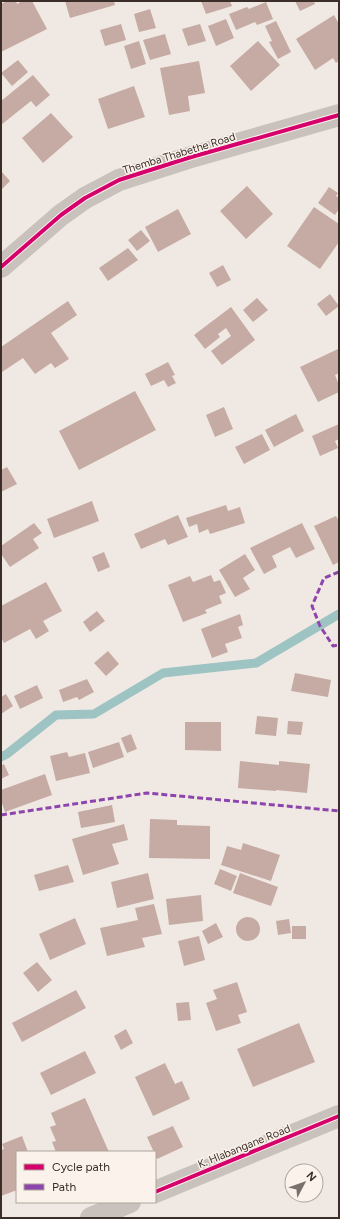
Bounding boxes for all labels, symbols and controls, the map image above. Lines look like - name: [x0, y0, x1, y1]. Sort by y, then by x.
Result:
- street label: Themba Thabethe Road: [121, 130, 237, 177]
- street label: K. Hlabangane Road: [196, 1122, 292, 1171]
- legend: [16, 1151, 156, 1203]
- text: Cycle path: [52, 1160, 110, 1174]
- north arrow: [284, 1163, 324, 1203]
- text: N: [303, 1169, 319, 1184]
- text: Path: [52, 1180, 76, 1194]

